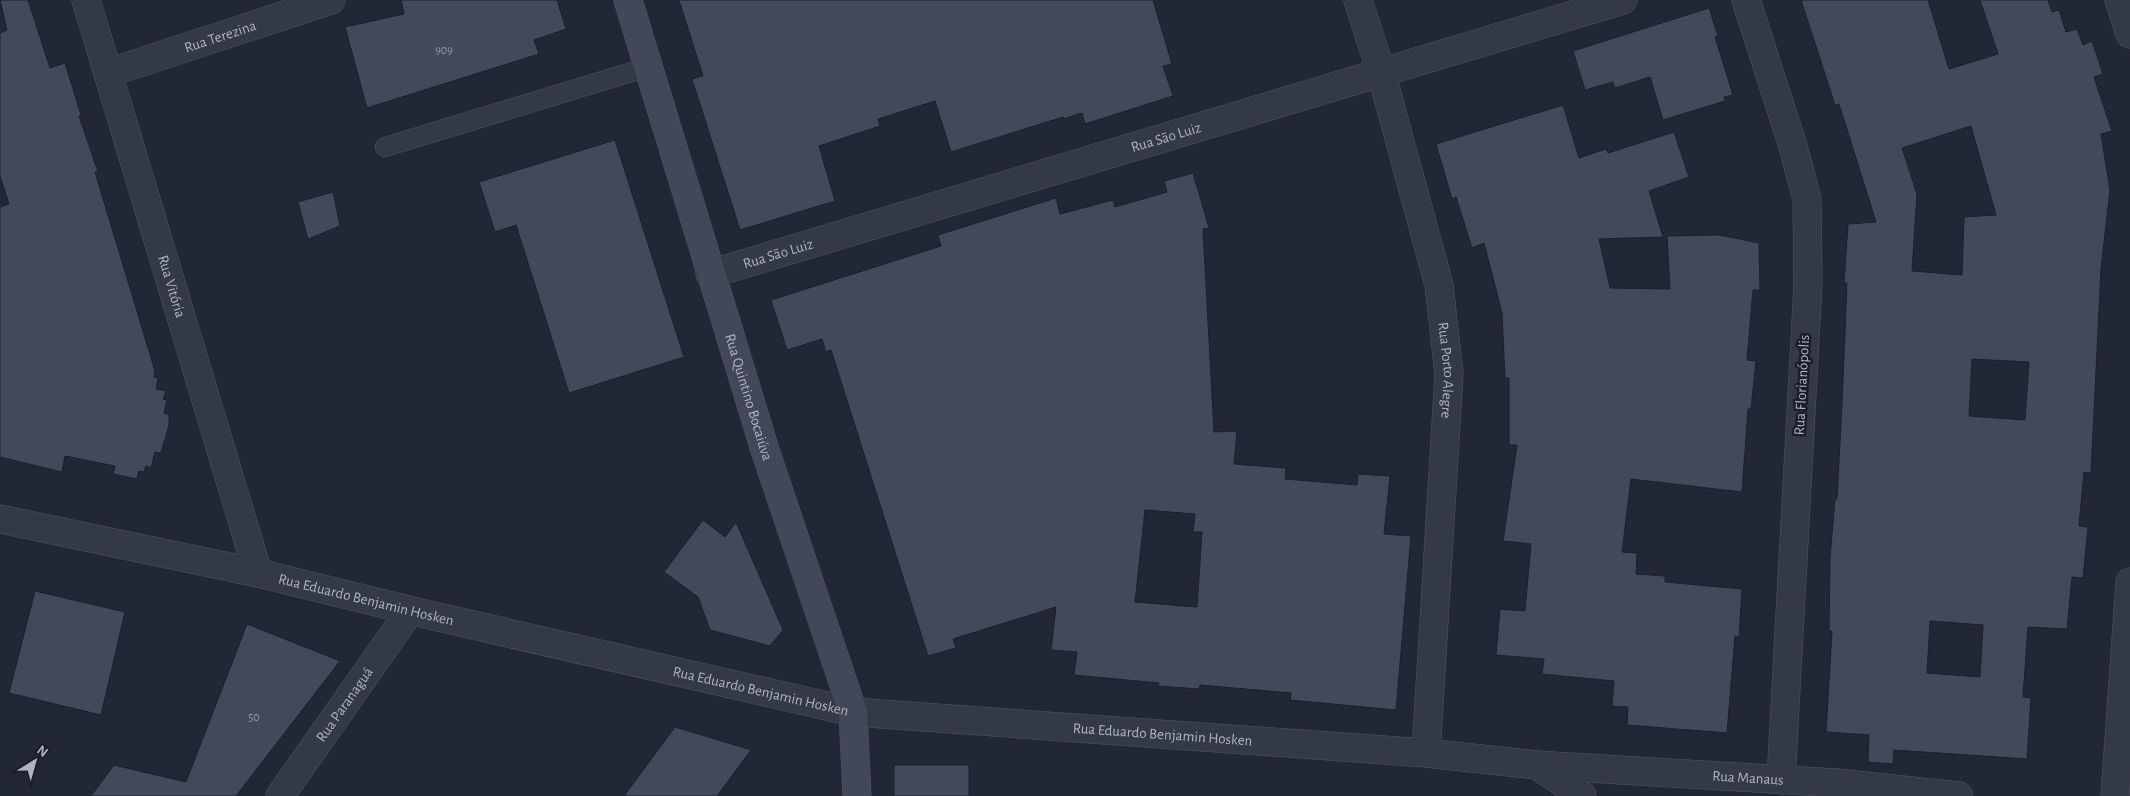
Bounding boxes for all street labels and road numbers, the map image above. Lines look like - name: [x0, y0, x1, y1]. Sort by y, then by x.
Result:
- street label: Rua Terezina: [182, 18, 258, 55]
- street label: Rua São Luiz: [1129, 120, 1203, 155]
- street label: Rua São Luiz: [741, 236, 815, 271]
- street label: Rua Vitória: [156, 253, 188, 319]
- street label: Rua Porto Alegre: [1436, 321, 1457, 419]
- street label: Rua Quintino Bocaiúva: [722, 332, 775, 462]
- street label: Rua Florianópolis: [1792, 334, 1812, 436]
- street label: Rua Eduardo Benjamin Hosken: [277, 571, 455, 628]
- street label: Rua Eduardo Benjamin Hosken: [671, 663, 850, 718]
- street label: Rua Paranaguá: [313, 664, 376, 744]
- street label: Rua Eduardo Benjamin Hosken: [1072, 720, 1253, 748]
- street label: Rua Manaus: [1712, 768, 1784, 787]

